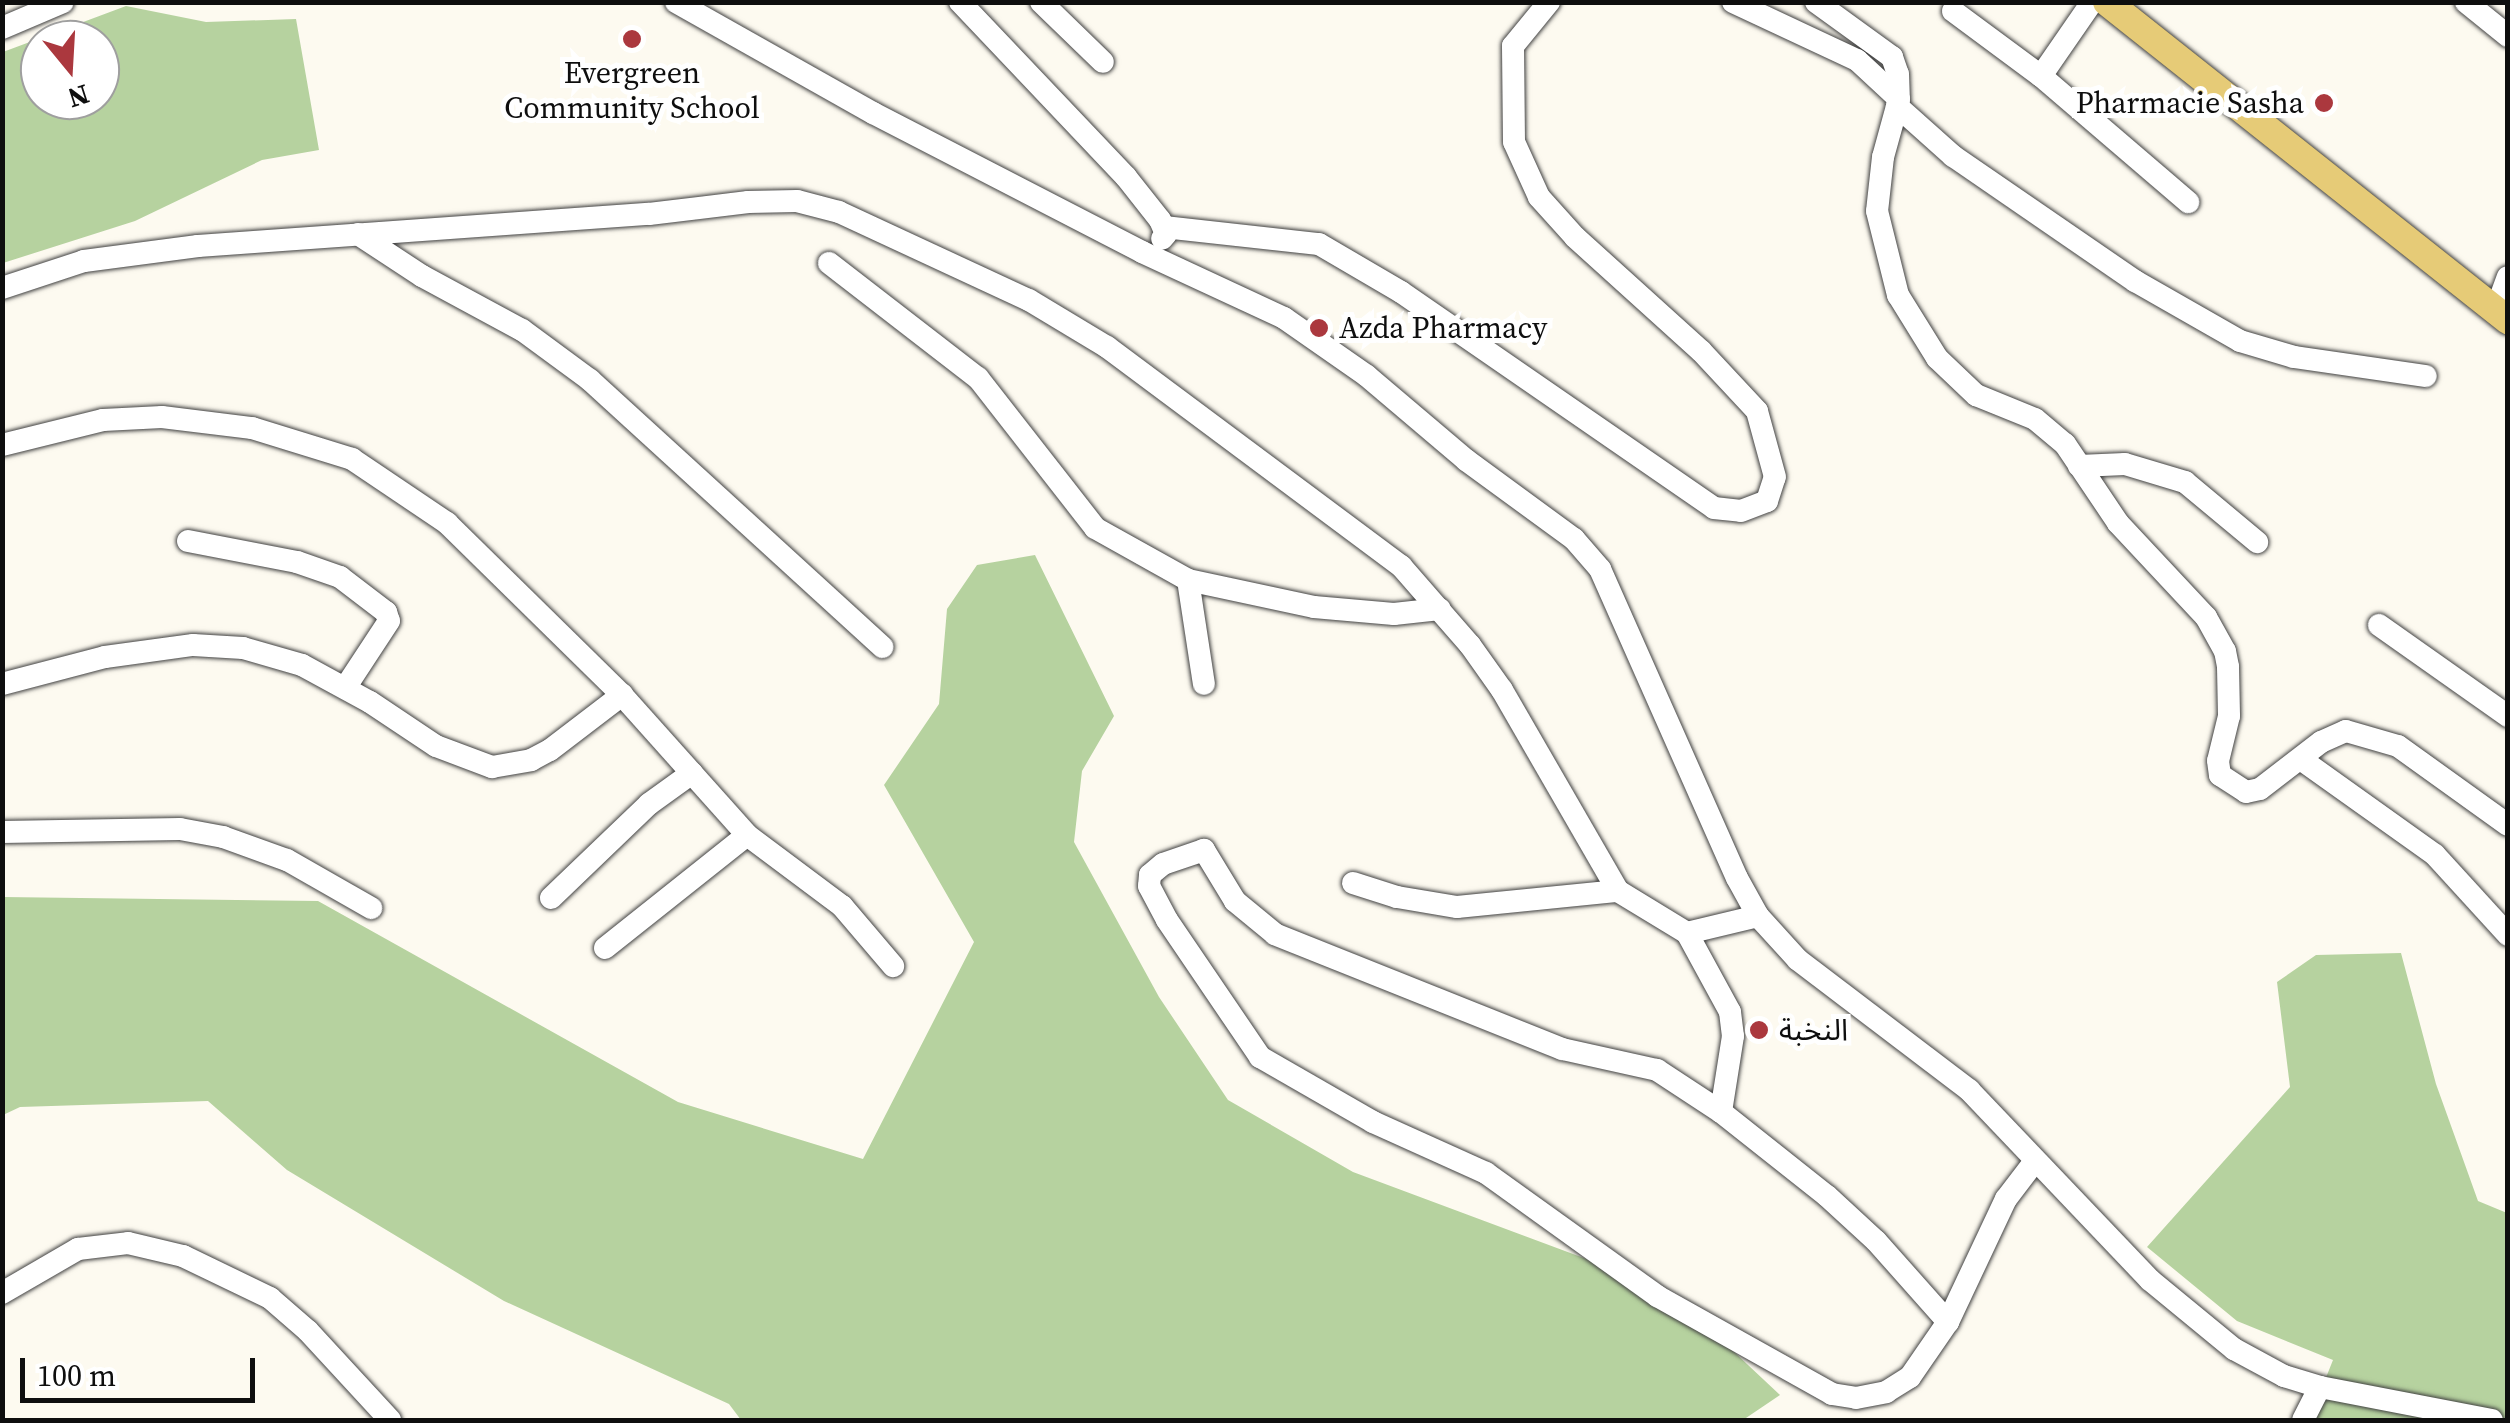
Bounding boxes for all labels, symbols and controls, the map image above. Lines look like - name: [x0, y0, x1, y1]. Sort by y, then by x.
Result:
- north arrow: [20, 20, 120, 120]
- marker: Evergreen Community School: [621, 28, 643, 50]
- place label: Evergreen Community School: [504, 55, 760, 126]
- text: N: [63, 75, 94, 118]
- place label: Pharmacie Sasha: [2076, 85, 2304, 121]
- marker: Pharmacie Sasha: [2313, 92, 2335, 114]
- place label: Azda Pharmacy: [1339, 310, 1547, 346]
- marker: Azda Pharmacy: [1308, 317, 1330, 339]
- place label: النخبة: [1779, 1012, 1848, 1048]
- marker: النخبة: [1748, 1019, 1770, 1041]
- scale bar: [25, 1338, 260, 1400]
- text: 100 m: [37, 1355, 116, 1396]

